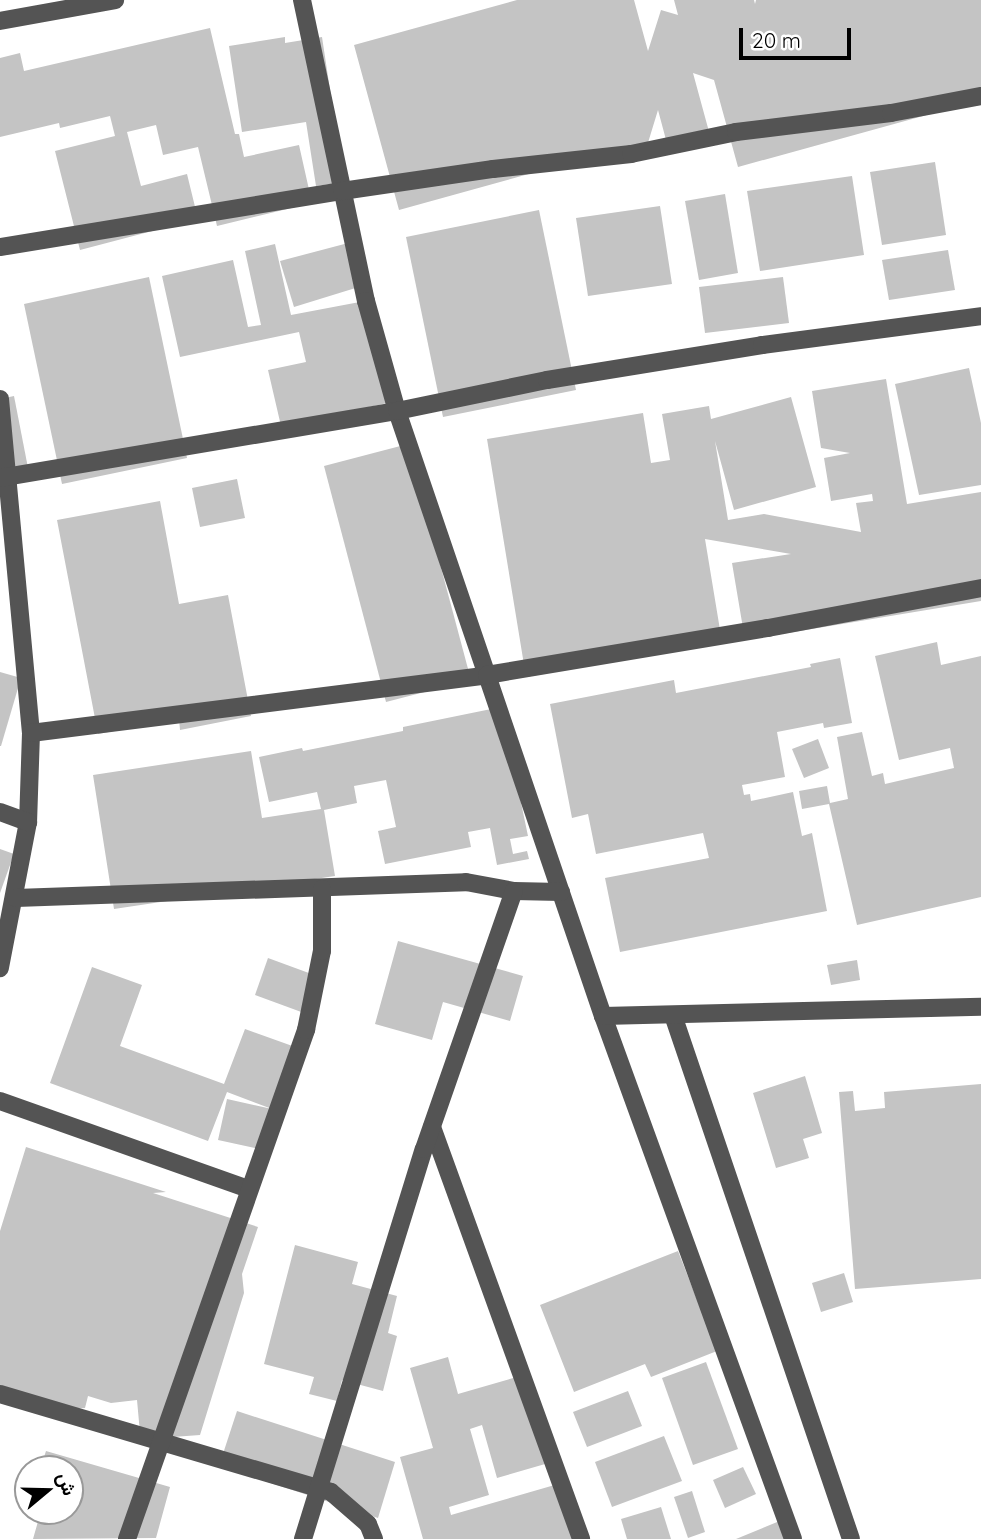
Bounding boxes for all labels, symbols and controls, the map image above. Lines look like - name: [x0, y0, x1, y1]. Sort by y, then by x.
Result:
- scale bar: [743, 14, 855, 58]
- text: 20 m: [752, 27, 801, 53]
- north arrow: [14, 1455, 84, 1525]
- text: ش: [52, 1469, 82, 1499]

